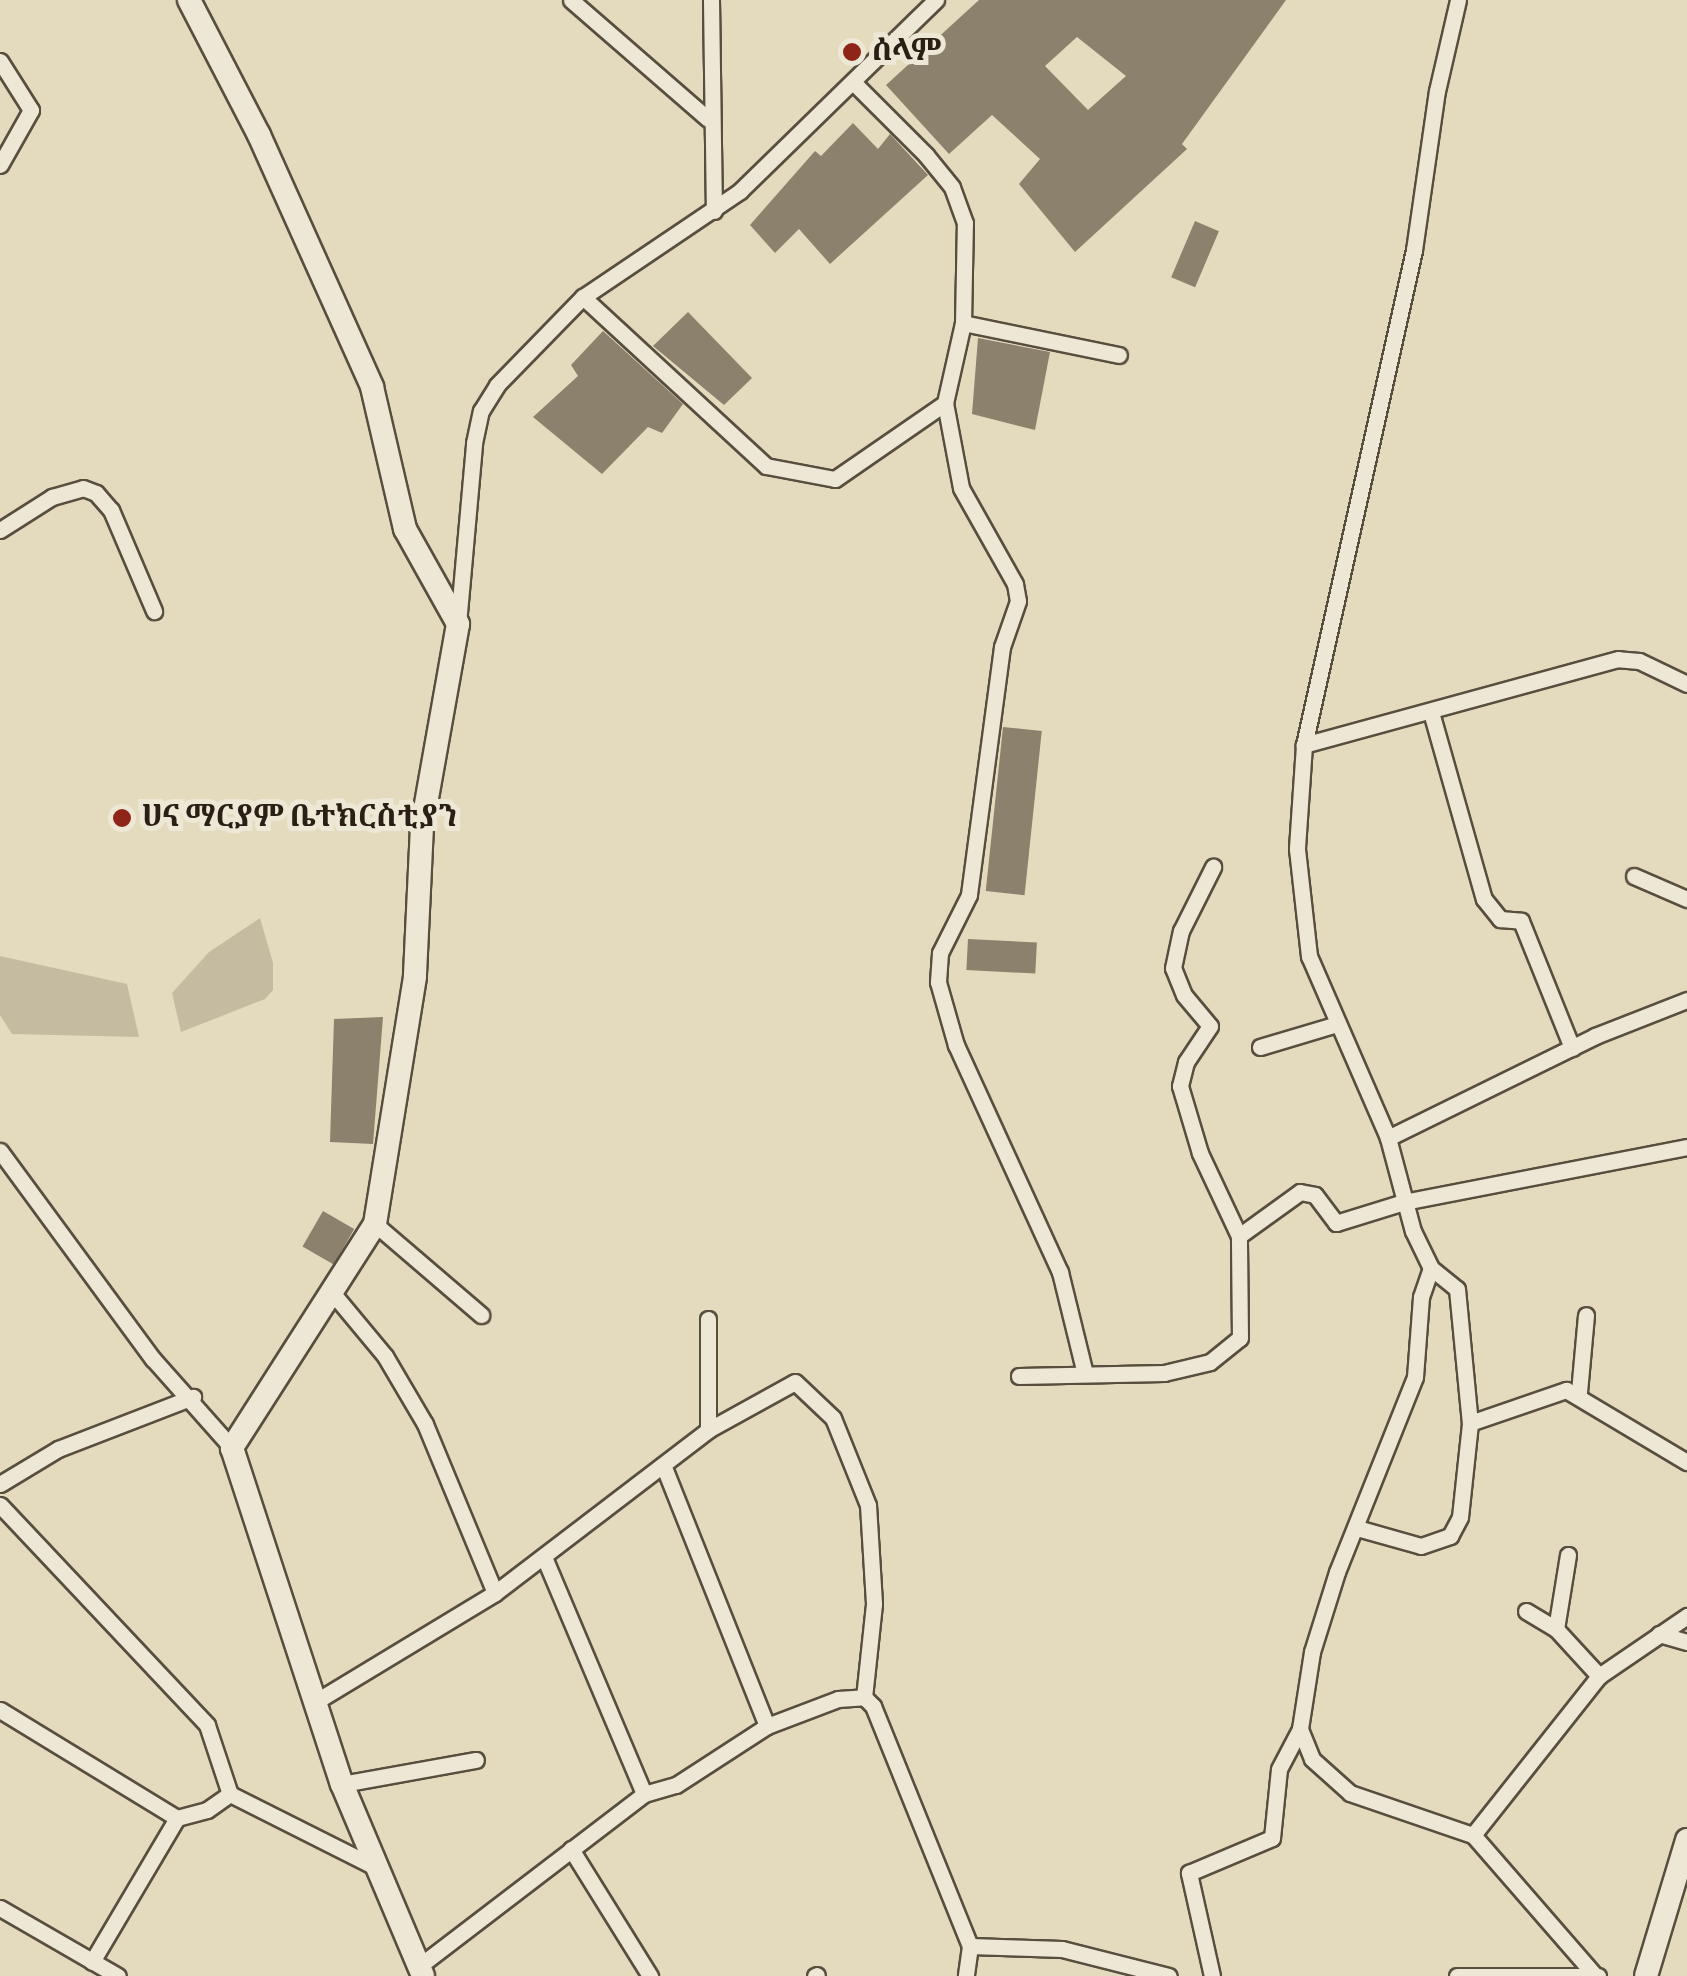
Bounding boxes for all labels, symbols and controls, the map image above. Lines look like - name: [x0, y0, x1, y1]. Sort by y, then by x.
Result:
- place label: ሰላም: [872, 34, 941, 70]
- marker: ሰላም: [841, 41, 863, 63]
- place label: ሀና ማርያም ቤተክርስቲያን: [142, 800, 457, 836]
- marker: ሀና ማርያም ቤተክርስቲያን: [111, 807, 133, 829]

